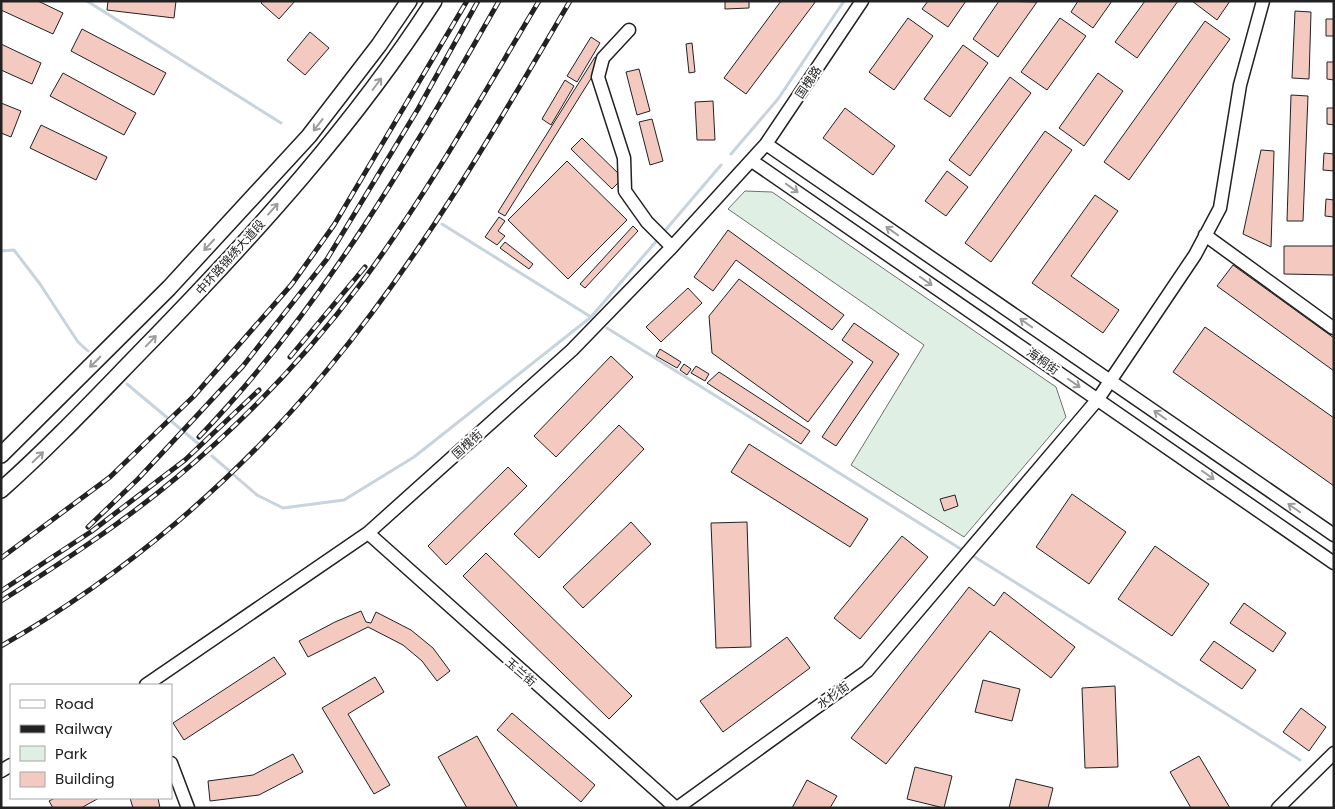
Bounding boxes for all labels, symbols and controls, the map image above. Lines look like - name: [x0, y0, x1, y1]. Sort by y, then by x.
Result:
- street label: 国槐路: [791, 62, 825, 102]
- one-way arrow: [371, 78, 382, 91]
- one-way arrow: [312, 118, 323, 131]
- one-way arrow: [785, 183, 799, 194]
- one-way arrow: [268, 203, 279, 216]
- street label: 中环路锦绣大道段: [192, 216, 268, 298]
- one-way arrow: [886, 226, 900, 236]
- one-way arrow: [203, 239, 215, 251]
- one-way arrow: [919, 276, 933, 286]
- one-way arrow: [1019, 318, 1033, 328]
- one-way arrow: [145, 335, 157, 347]
- street label: 海桐街: [1023, 344, 1063, 378]
- one-way arrow: [90, 355, 102, 367]
- one-way arrow: [1067, 378, 1081, 388]
- one-way arrow: [1153, 410, 1167, 420]
- street label: 国槐街: [448, 426, 486, 462]
- one-way arrow: [31, 452, 43, 464]
- one-way arrow: [1201, 470, 1215, 480]
- one-way arrow: [1287, 503, 1301, 513]
- street label: 玉兰街: [502, 654, 540, 690]
- street label: 水杉街: [813, 678, 853, 712]
- legend: [10, 684, 172, 799]
- text: Road: [55, 693, 94, 714]
- text: Railway: [55, 718, 113, 739]
- text: Park: [55, 743, 87, 764]
- text: Building: [55, 768, 115, 789]

